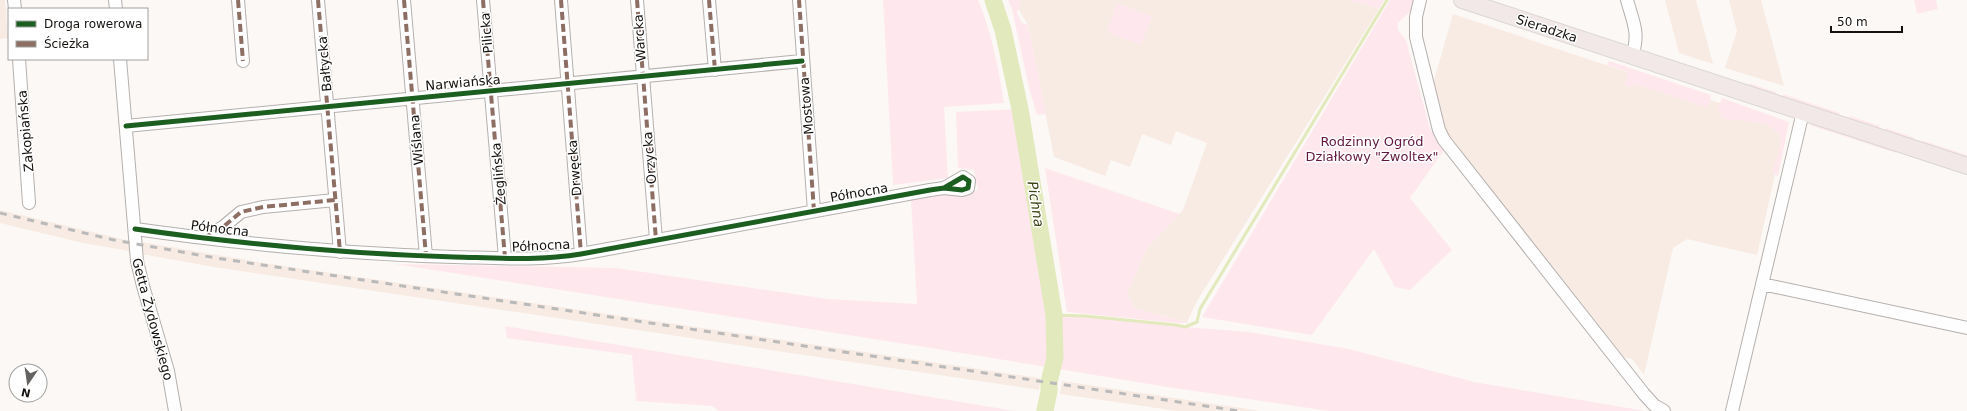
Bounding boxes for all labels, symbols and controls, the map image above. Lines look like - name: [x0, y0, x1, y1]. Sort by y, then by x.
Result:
- legend: [8, 8, 148, 60]
- scale bar: [1831, 8, 1902, 34]
- street label: Pilicka: [477, 12, 496, 54]
- street label: Sieradzka: [1514, 12, 1579, 45]
- street label: Warcka: [630, 14, 649, 62]
- text: 50 m: [1837, 15, 1868, 29]
- text: Droga rowerowa: [44, 17, 142, 31]
- text: Ścieżka: [44, 36, 89, 51]
- street label: Bałtycka: [315, 36, 334, 92]
- street label: Narwiańska: [425, 72, 501, 93]
- street label: Mostowa: [797, 77, 816, 135]
- street label: Zakopiańska: [14, 89, 37, 172]
- street label: Wiślana: [407, 114, 426, 166]
- street label: Orzycka: [640, 131, 659, 185]
- park label: Rodzinny Ogród Działkowy "Zwoltex": [1305, 134, 1439, 164]
- street label: Drwęcka: [565, 139, 584, 197]
- street label: Żeglińska: [488, 142, 509, 206]
- street label: Północna: [829, 180, 889, 205]
- water label: Pichna: [1024, 180, 1048, 228]
- street label: Północna: [190, 217, 250, 240]
- street label: Północna: [511, 236, 571, 255]
- street label: Getta Żydowskiego: [129, 256, 176, 382]
- north arrow: [8, 363, 48, 403]
- text: N: [20, 385, 32, 400]

